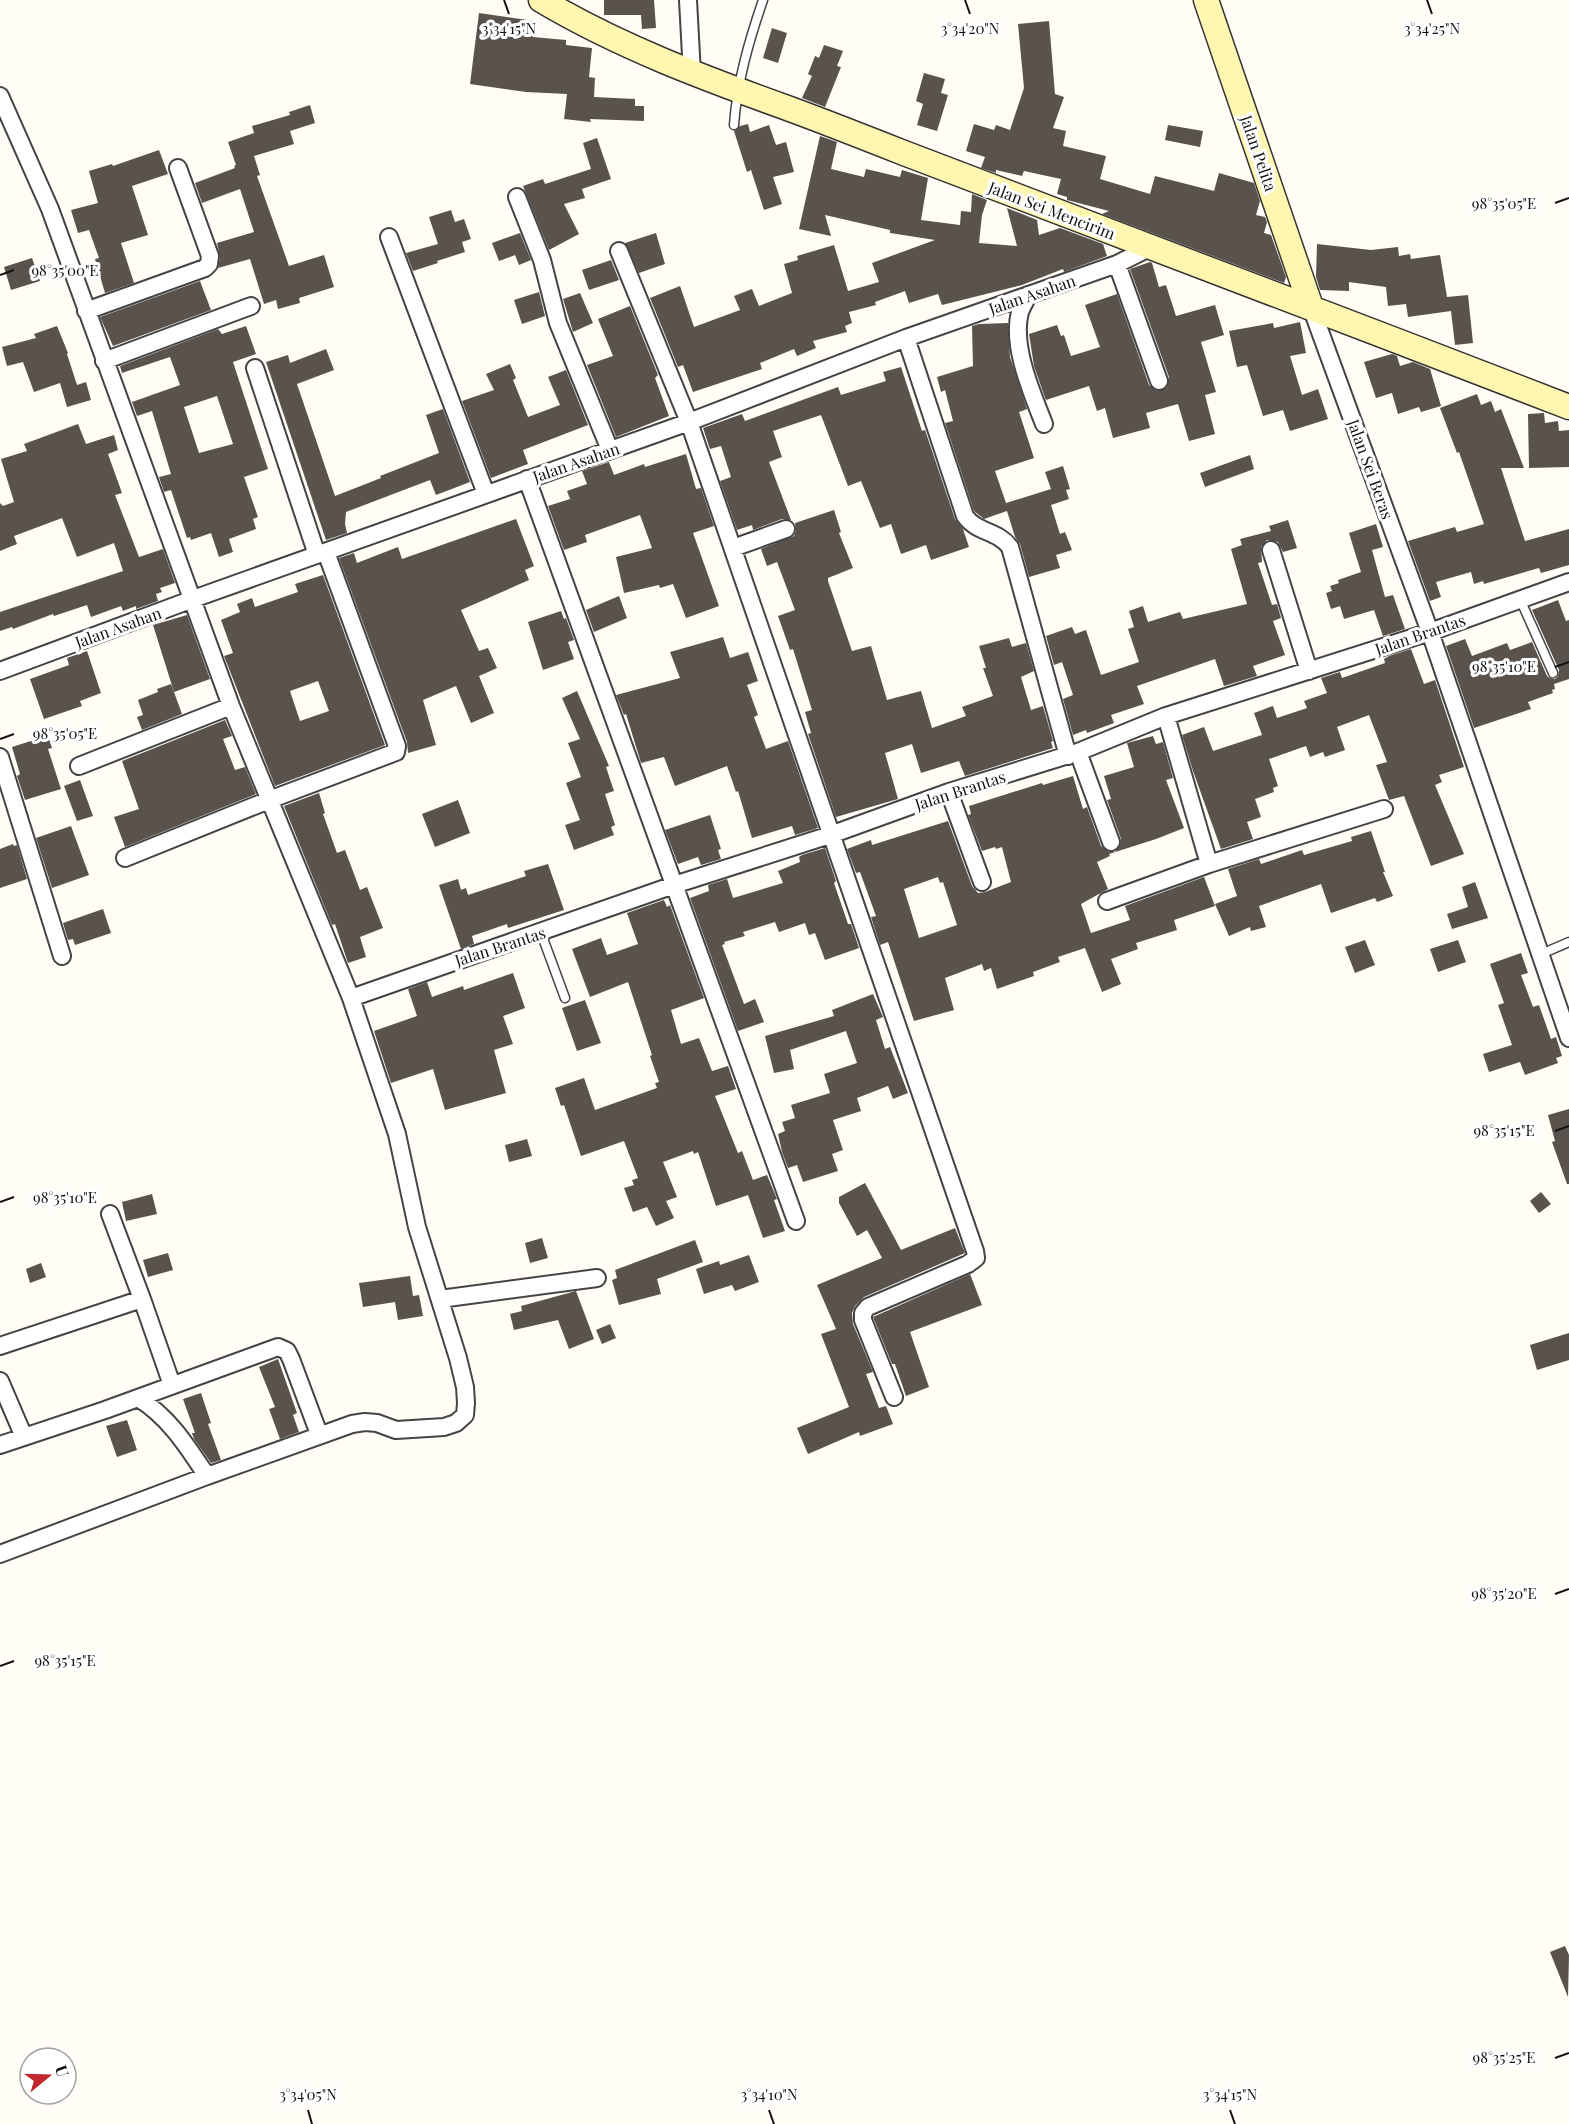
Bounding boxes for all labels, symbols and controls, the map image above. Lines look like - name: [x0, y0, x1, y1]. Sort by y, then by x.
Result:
- text: 3°34'15"N: [482, 18, 537, 38]
- text: 3°34'20"N: [941, 18, 1000, 38]
- text: 3°34'25"N: [1404, 18, 1460, 38]
- street label: Jalan Pelita: [1236, 111, 1282, 194]
- street label: Jalan Sei Mencirim: [985, 176, 1118, 244]
- text: 98°35'05"E: [1472, 193, 1536, 213]
- text: 98°35'00"E: [31, 260, 99, 280]
- street label: Jalan Asahan: [985, 269, 1079, 319]
- street label: Jalan Sei Beras: [1343, 415, 1399, 522]
- street label: Jalan Asahan: [529, 437, 623, 487]
- street label: Jalan Asahan: [71, 602, 165, 653]
- street label: Jalan Brantas: [1371, 609, 1468, 660]
- text: 98°35'10"E: [1472, 656, 1536, 676]
- text: 98°35'05"E: [33, 723, 97, 743]
- street label: Jalan Brantas: [911, 765, 1008, 815]
- street label: Jalan Brantas: [451, 921, 548, 971]
- text: 98°35'15"E: [1473, 1120, 1535, 1140]
- text: 98°35'10"E: [33, 1187, 97, 1207]
- text: 98°35'20"E: [1471, 1583, 1537, 1603]
- text: 98°35'15"E: [34, 1650, 96, 1670]
- north arrow: [18, 2046, 78, 2106]
- text: 98°35'25"E: [1473, 2047, 1535, 2067]
- text: U: [51, 2062, 74, 2080]
- text: 3°34'05"N: [279, 2084, 337, 2104]
- text: 3°34'10"N: [740, 2084, 798, 2104]
- text: 3°34'15"N: [1203, 2084, 1258, 2104]

